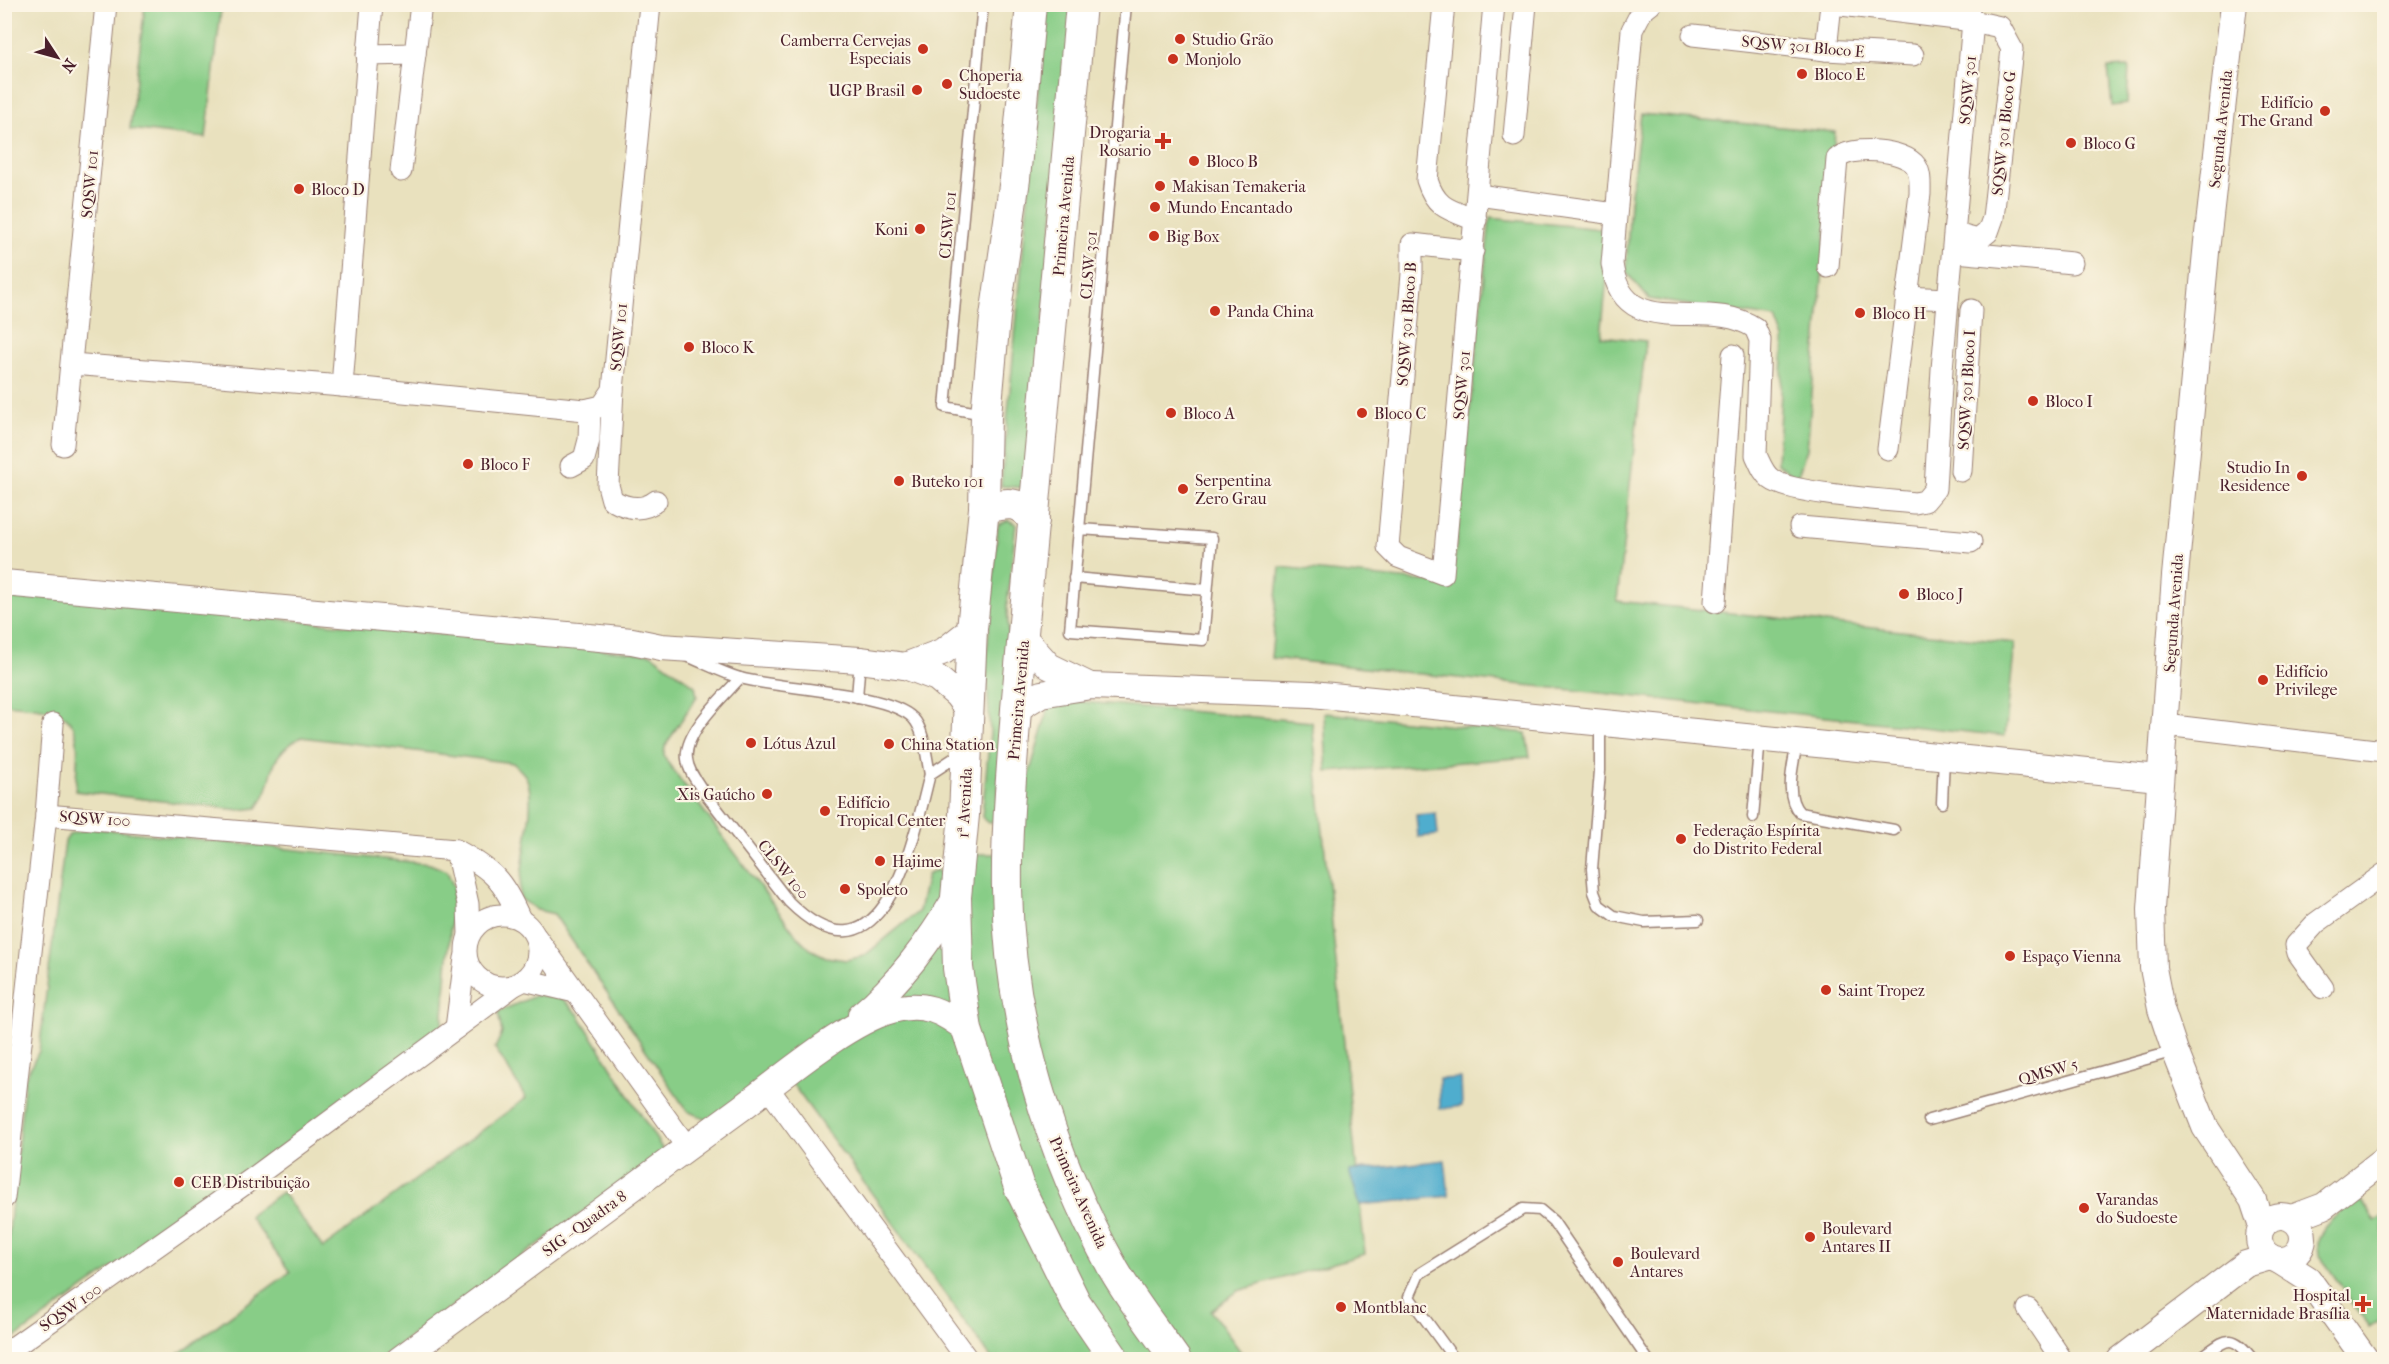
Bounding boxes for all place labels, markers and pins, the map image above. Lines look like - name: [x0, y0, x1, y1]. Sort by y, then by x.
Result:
- place label: Studio Grão: [1192, 30, 1273, 49]
- place label: Camberra Cervejas Especiais: [780, 31, 911, 68]
- marker: Studio Grão: [1173, 32, 1187, 46]
- marker: Camberra Cervejas Especiais: [916, 42, 930, 56]
- place label: Monjolo: [1185, 50, 1241, 69]
- marker: Monjolo: [1166, 52, 1180, 66]
- place label: Bloco E: [1814, 65, 1865, 84]
- place label: Choperia Sudoeste: [959, 66, 1023, 103]
- marker: Bloco E: [1795, 67, 1809, 81]
- marker: Choperia Sudoeste: [940, 77, 954, 91]
- place label: UGP Brasil: [829, 81, 906, 100]
- marker: UGP Brasil: [910, 83, 924, 97]
- place label: Edifício The Grand: [2238, 93, 2313, 130]
- marker: Edifício The Grand: [2318, 104, 2332, 118]
- place label: Drogaria Rosario: [1089, 123, 1152, 160]
- marker: Drogaria Rosario: [1156, 134, 1170, 148]
- place label: Bloco G: [2083, 134, 2136, 153]
- marker: Bloco G: [2064, 136, 2078, 150]
- place label: Bloco B: [1206, 152, 1258, 171]
- marker: Bloco B: [1187, 154, 1201, 168]
- place label: Makisan Temakeria: [1172, 177, 1307, 196]
- marker: Makisan Temakeria: [1153, 179, 1167, 193]
- place label: Bloco D: [311, 180, 365, 199]
- marker: Bloco D: [292, 182, 306, 196]
- place label: Mundo Encantado: [1167, 198, 1293, 217]
- marker: Mundo Encantado: [1148, 200, 1162, 214]
- place label: Koni: [875, 220, 908, 239]
- marker: Koni: [913, 222, 927, 236]
- place label: Big Box: [1166, 227, 1220, 246]
- marker: Big Box: [1147, 229, 1161, 243]
- place label: Panda China: [1227, 302, 1314, 321]
- marker: Panda China: [1208, 304, 1222, 318]
- place label: Bloco H: [1872, 304, 1926, 323]
- marker: Bloco H: [1853, 306, 1867, 320]
- place label: Bloco K: [701, 338, 755, 357]
- marker: Bloco K: [682, 340, 696, 354]
- place label: Bloco I: [2045, 392, 2093, 411]
- marker: Bloco I: [2026, 394, 2040, 408]
- place label: Bloco A: [1183, 404, 1235, 423]
- place label: Bloco C: [1374, 404, 1426, 423]
- marker: Bloco A: [1164, 406, 1178, 420]
- marker: Bloco C: [1355, 406, 1369, 420]
- place label: Bloco F: [480, 455, 530, 474]
- marker: Bloco F: [461, 457, 475, 471]
- place label: Studio In Residence: [2219, 458, 2291, 495]
- marker: Studio In Residence: [2295, 469, 2309, 483]
- place label: Serpentina Zero Grau: [1195, 471, 1272, 508]
- place label: Buteko 101: [911, 472, 984, 491]
- marker: Buteko 101: [892, 474, 906, 488]
- marker: Serpentina Zero Grau: [1176, 482, 1190, 496]
- place label: Bloco J: [1916, 585, 1963, 604]
- marker: Bloco J: [1897, 587, 1911, 601]
- place label: Edifício Privilege: [2275, 662, 2337, 699]
- marker: Edifício Privilege: [2256, 673, 2270, 687]
- place label: Lótus Azul: [763, 734, 836, 753]
- place label: China Station: [901, 735, 995, 754]
- marker: Lótus Azul: [744, 736, 758, 750]
- marker: China Station: [882, 737, 896, 751]
- place label: Xis Gaúcho: [677, 785, 755, 804]
- marker: Xis Gaúcho: [760, 787, 774, 801]
- place label: Edifício Tropical Center: [837, 793, 946, 830]
- marker: Edifício Tropical Center: [818, 804, 832, 818]
- place label: Federação Espírita do Distrito Federal: [1693, 821, 1823, 858]
- marker: Federação Espírita do Distrito Federal: [1674, 832, 1688, 846]
- place label: Hajime: [892, 852, 942, 871]
- marker: Hajime: [873, 854, 887, 868]
- place label: Spoleto: [857, 880, 908, 899]
- marker: Spoleto: [838, 882, 852, 896]
- place label: Espaço Vienna: [2022, 947, 2122, 966]
- marker: Espaço Vienna: [2003, 949, 2017, 963]
- place label: Saint Tropez: [1838, 981, 1925, 1000]
- marker: Saint Tropez: [1819, 983, 1833, 997]
- place label: CEB Distribuição: [191, 1173, 310, 1192]
- marker: CEB Distribuição: [172, 1175, 186, 1189]
- place label: Varandas do Sudoeste: [2095, 1190, 2178, 1227]
- marker: Varandas do Sudoeste: [2077, 1201, 2091, 1215]
- place label: Boulevard Antares II: [1821, 1219, 1892, 1256]
- marker: Boulevard Antares II: [1803, 1230, 1817, 1244]
- place label: Boulevard Antares: [1629, 1244, 1700, 1281]
- marker: Boulevard Antares: [1611, 1255, 1625, 1269]
- place label: Hospital Maternidade Brasília: [2206, 1286, 2351, 1323]
- marker: Hospital Maternidade Brasília: [2354, 1295, 2372, 1313]
- place label: Montblanc: [1353, 1298, 1427, 1317]
- marker: Montblanc: [1334, 1300, 1348, 1314]

